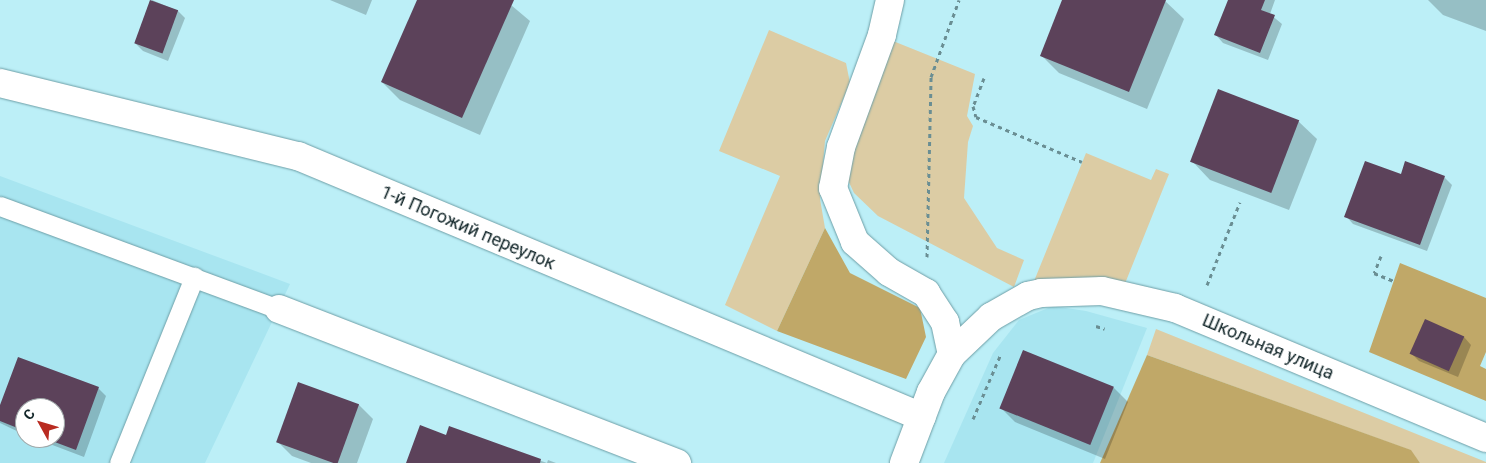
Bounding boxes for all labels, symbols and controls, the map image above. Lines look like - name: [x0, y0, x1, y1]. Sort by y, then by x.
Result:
- street label: 1-й Погожий переулок: [377, 181, 559, 275]
- street label: Школьная улица: [1199, 310, 1337, 384]
- north arrow: [15, 398, 65, 448]
- text: С: [20, 406, 38, 423]

